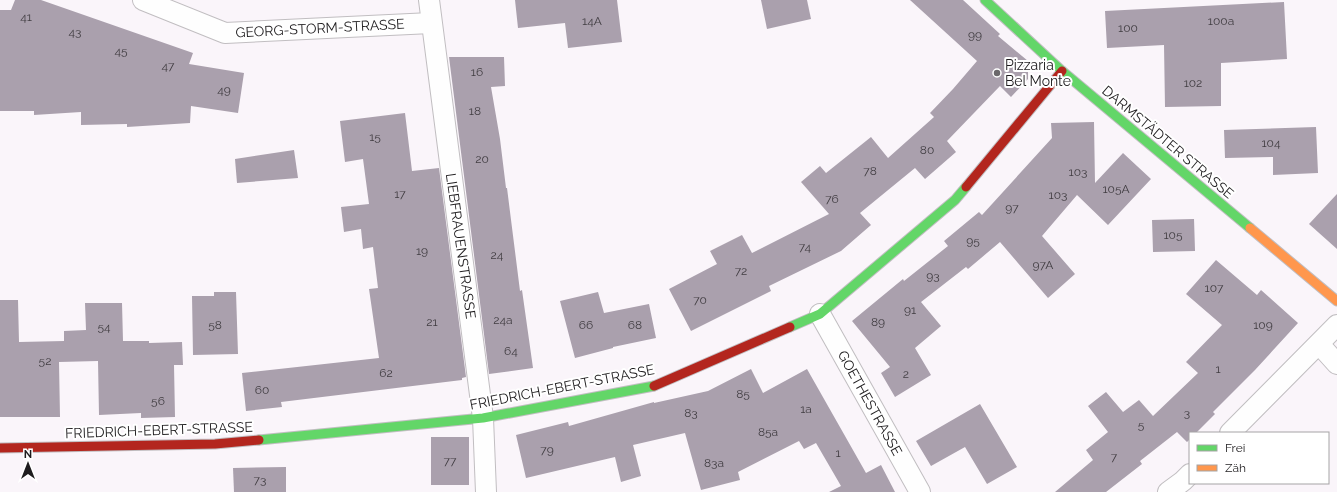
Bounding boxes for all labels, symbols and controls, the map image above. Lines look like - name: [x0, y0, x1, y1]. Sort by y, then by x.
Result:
- house number: 41: [20, 10, 32, 24]
- house number: 14A: [582, 14, 602, 28]
- house number: 100a: [1208, 14, 1234, 28]
- street label: GEORG-STORM-STRASSE: [235, 16, 405, 40]
- house number: 100: [1118, 21, 1138, 35]
- house number: 43: [69, 25, 81, 39]
- house number: 99: [968, 28, 982, 42]
- house number: 45: [114, 44, 128, 58]
- place label: Pizzaria Bel Monte: [1005, 57, 1071, 89]
- house number: 47: [162, 59, 175, 73]
- house number: 16: [471, 65, 483, 79]
- marker: Pizzaria Bel Monte: [992, 68, 1002, 78]
- house number: 102: [1184, 76, 1202, 90]
- street label: DARMSTÄDTER STRASSE: [1099, 81, 1238, 202]
- house number: 49: [217, 83, 231, 97]
- house number: 18: [469, 104, 481, 118]
- house number: 15: [369, 130, 381, 144]
- house number: 104: [1261, 136, 1281, 150]
- house number: 80: [920, 143, 934, 157]
- house number: 20: [475, 152, 489, 166]
- house number: 78: [863, 164, 877, 178]
- house number: 103: [1069, 165, 1087, 179]
- street label: LIEBFRAUENSTRASSE: [443, 172, 479, 320]
- house number: 105A: [1102, 182, 1130, 196]
- house number: 17: [394, 187, 406, 201]
- house number: 103: [1049, 188, 1067, 202]
- house number: 76: [825, 192, 839, 206]
- house number: 97: [1005, 201, 1019, 215]
- house number: 105: [1163, 228, 1183, 242]
- house number: 95: [966, 234, 980, 248]
- house number: 74: [799, 240, 812, 254]
- house number: 19: [416, 244, 428, 258]
- house number: 24: [491, 248, 504, 262]
- house number: 97A: [1033, 258, 1053, 272]
- house number: 72: [735, 264, 747, 278]
- house number: 93: [926, 269, 940, 283]
- house number: 107: [1205, 281, 1224, 295]
- house number: 70: [693, 293, 707, 307]
- house number: 91: [904, 303, 916, 317]
- house number: 24a: [493, 313, 513, 327]
- house number: 21: [426, 315, 438, 329]
- house number: 89: [871, 315, 885, 329]
- house number: 58: [208, 318, 222, 332]
- house number: 66: [579, 318, 593, 332]
- house number: 68: [628, 318, 642, 332]
- house number: 109: [1253, 318, 1273, 332]
- house number: 54: [97, 320, 111, 334]
- house number: 64: [504, 344, 518, 358]
- street label: GOETHESTRASSE: [835, 348, 905, 458]
- house number: 52: [39, 354, 51, 368]
- street label: FRIEDRICH-EBERT-STRASSE: [468, 361, 656, 413]
- house number: 1: [1215, 362, 1221, 376]
- house number: 62: [379, 366, 393, 380]
- house number: 2: [903, 367, 909, 381]
- house number: 60: [255, 383, 269, 397]
- house number: 85: [736, 387, 750, 401]
- house number: 56: [151, 394, 165, 408]
- house number: 1a: [800, 402, 812, 416]
- house number: 83: [684, 406, 698, 420]
- house number: 3: [1184, 406, 1190, 420]
- house number: 5: [1138, 418, 1145, 432]
- street label: FRIEDRICH-EBERT-STRASSE: [65, 419, 253, 441]
- house number: 85a: [758, 425, 778, 439]
- legend: [1189, 432, 1329, 484]
- text: Frei: [1225, 441, 1245, 455]
- house number: 79: [540, 443, 554, 457]
- north arrow: [8, 444, 48, 484]
- house number: 1: [835, 446, 841, 460]
- text: N: [24, 448, 32, 461]
- house number: 7: [1111, 450, 1118, 464]
- house number: 77: [444, 454, 457, 468]
- house number: 83a: [704, 456, 724, 470]
- text: Zäh: [1225, 461, 1246, 475]
- house number: 73: [254, 473, 266, 487]

